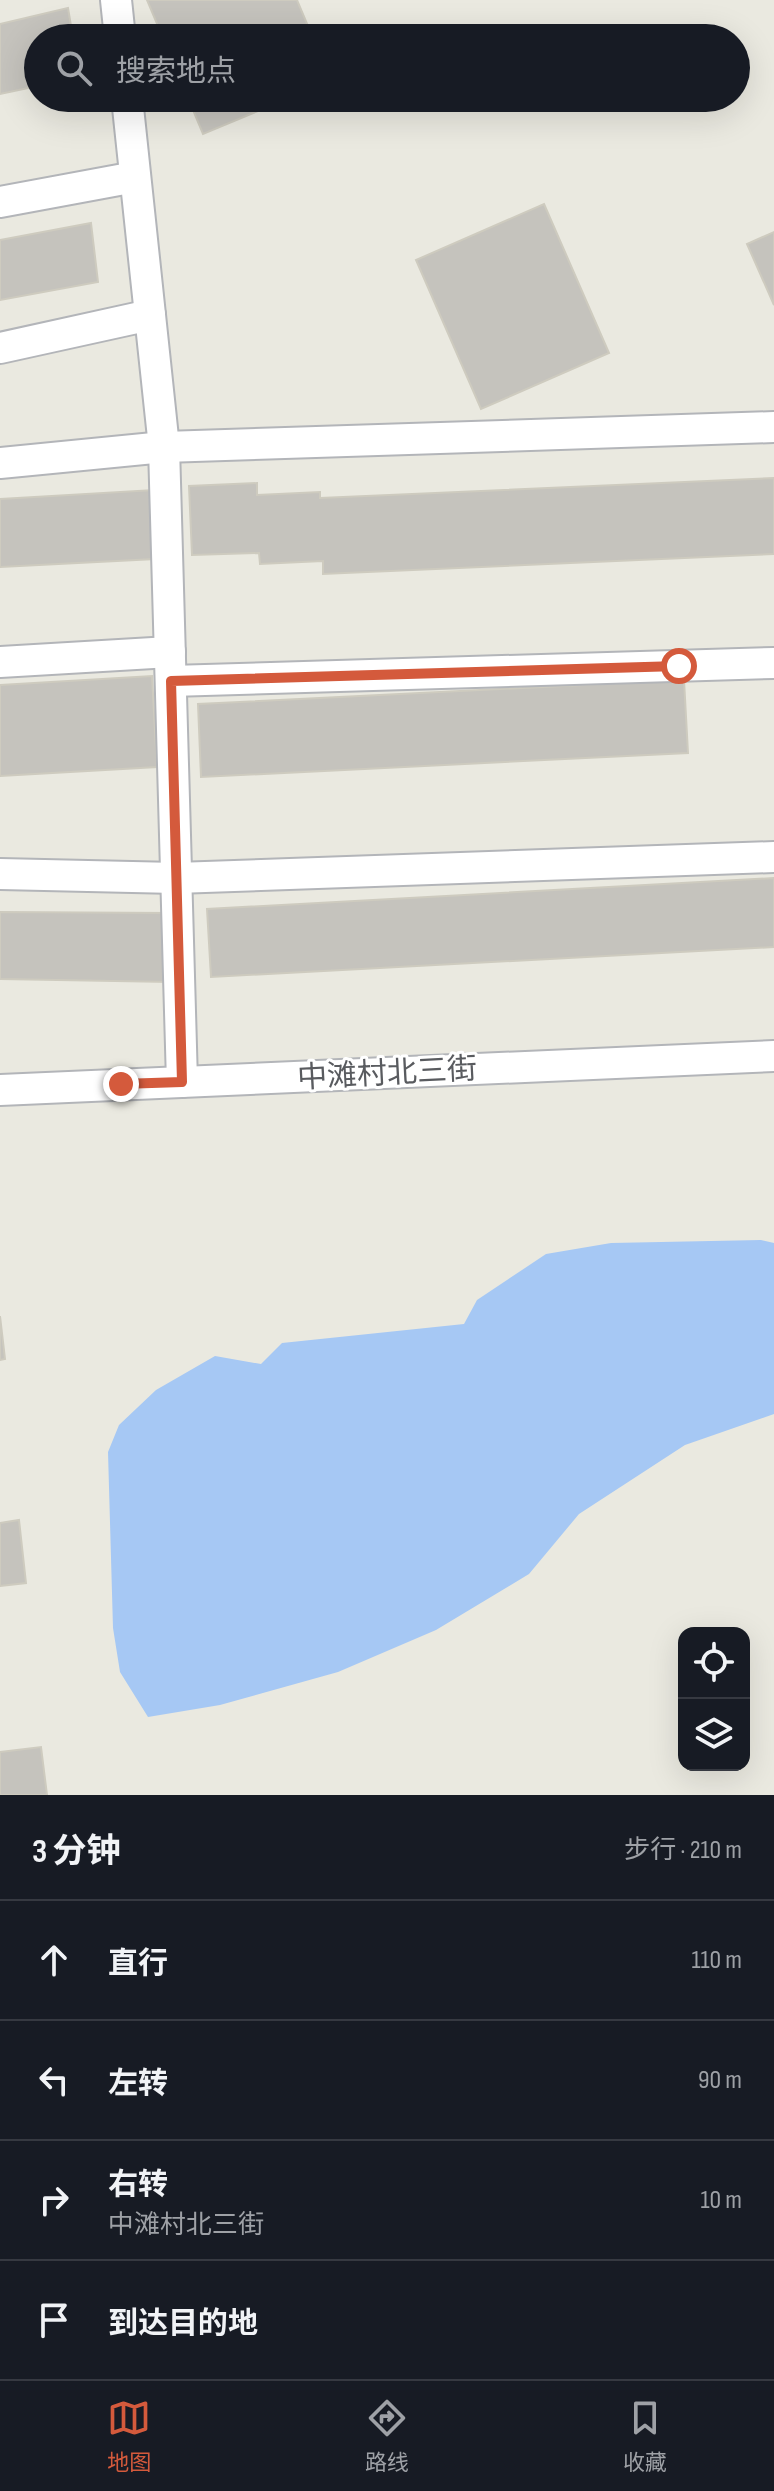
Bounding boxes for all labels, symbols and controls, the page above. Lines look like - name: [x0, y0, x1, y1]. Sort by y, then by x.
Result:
- search box: [24, 24, 750, 112]
- icon: search: [52, 46, 96, 90]
- text: 搜索地点: [116, 54, 236, 90]
- route start: [661, 648, 697, 684]
- street label: 中滩村北三街: [296, 1051, 478, 1097]
- route end: [103, 1066, 139, 1102]
- map controls: [678, 1627, 750, 1771]
- button: locate: [678, 1627, 750, 1699]
- button: layers: [678, 1699, 750, 1771]
- text: 3 分钟: [32, 1831, 121, 1872]
- text: 步行 · 210 m: [624, 1835, 742, 1866]
- icon: ahead: [32, 1938, 76, 1982]
- text: 110 m: [691, 1945, 742, 1976]
- text: 直行: [108, 1946, 168, 1982]
- icon: left: [32, 2058, 76, 2102]
- text: 90 m: [698, 2065, 742, 2096]
- text: 左转: [108, 2066, 168, 2102]
- text: 右转: [108, 2167, 168, 2203]
- icon: right: [32, 2178, 76, 2222]
- text: 10 m: [700, 2185, 742, 2216]
- text: 中滩村北三街: [108, 2210, 264, 2241]
- icon: arrive: [32, 2298, 76, 2342]
- text: 到达目的地: [108, 2306, 258, 2342]
- tab: 地图: [107, 2396, 151, 2477]
- tab: 路线: [365, 2396, 409, 2477]
- tab: 收藏: [623, 2396, 667, 2477]

